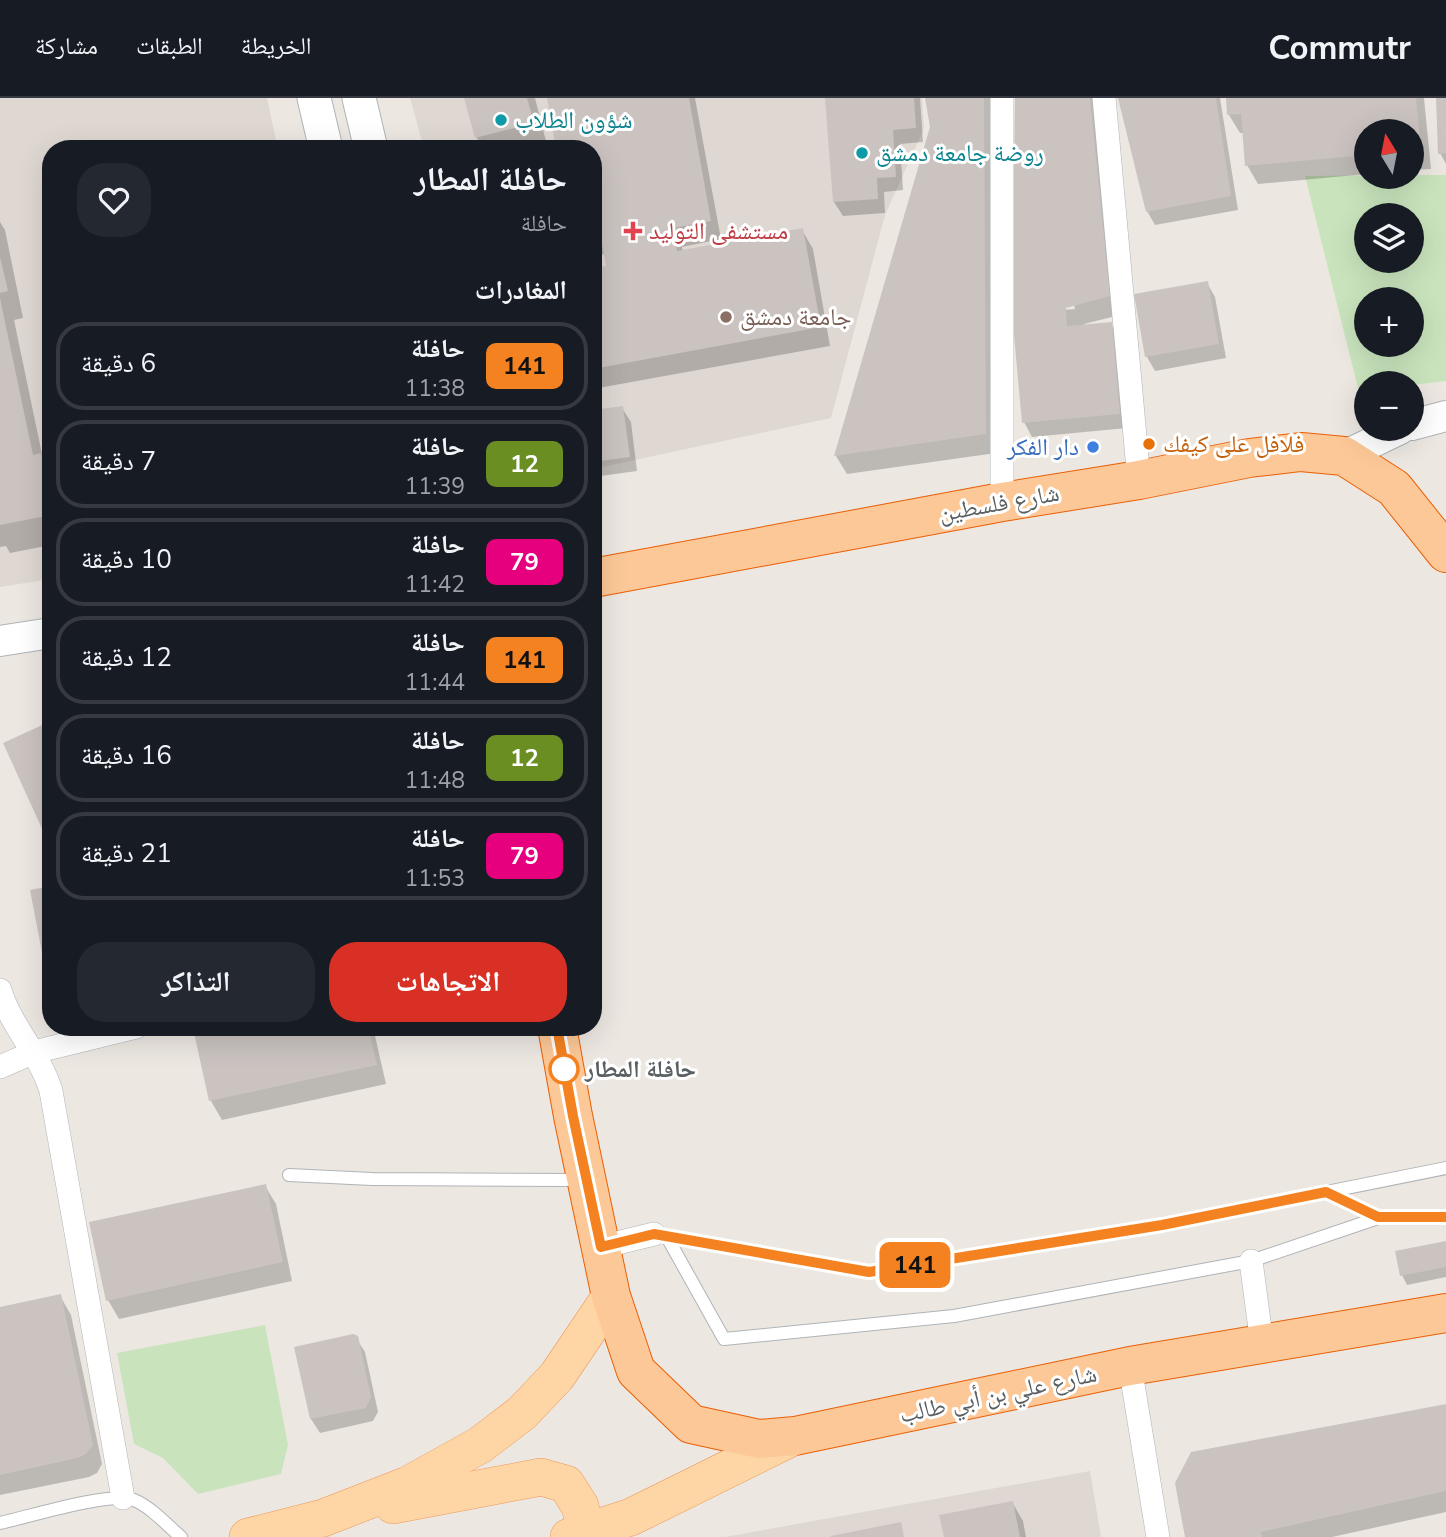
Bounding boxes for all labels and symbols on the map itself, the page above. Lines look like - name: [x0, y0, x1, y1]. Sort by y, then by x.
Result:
- place label: شؤون الطلاب: [515, 104, 633, 136]
- marker: شؤون الطلاب: [493, 112, 509, 128]
- north arrow: [1354, 119, 1424, 189]
- place label: روضة جامعة دمشق: [876, 137, 1044, 169]
- marker: روضة جامعة دمشق: [854, 145, 870, 161]
- place label: مستشفى التوليد: [649, 215, 788, 247]
- marker: مستشفى التوليد: [623, 221, 643, 241]
- place label: جامعة دمشق: [740, 301, 851, 333]
- marker: جامعة دمشق: [718, 309, 734, 325]
- place label: فلافل على كيفك: [1163, 428, 1304, 460]
- place label: دار الفكر: [1006, 431, 1079, 463]
- marker: فلافل على كيفك: [1141, 436, 1157, 452]
- marker: دار الفكر: [1085, 439, 1101, 455]
- street label: شارع فلسطين: [936, 477, 1062, 529]
- place label: حافلة المطار: [584, 1053, 696, 1085]
- marker: حافلة المطار: [549, 1054, 579, 1084]
- line badge: 141: [875, 1242, 955, 1288]
- street label: شارع علي بن أبي طالب: [896, 1357, 1100, 1434]

